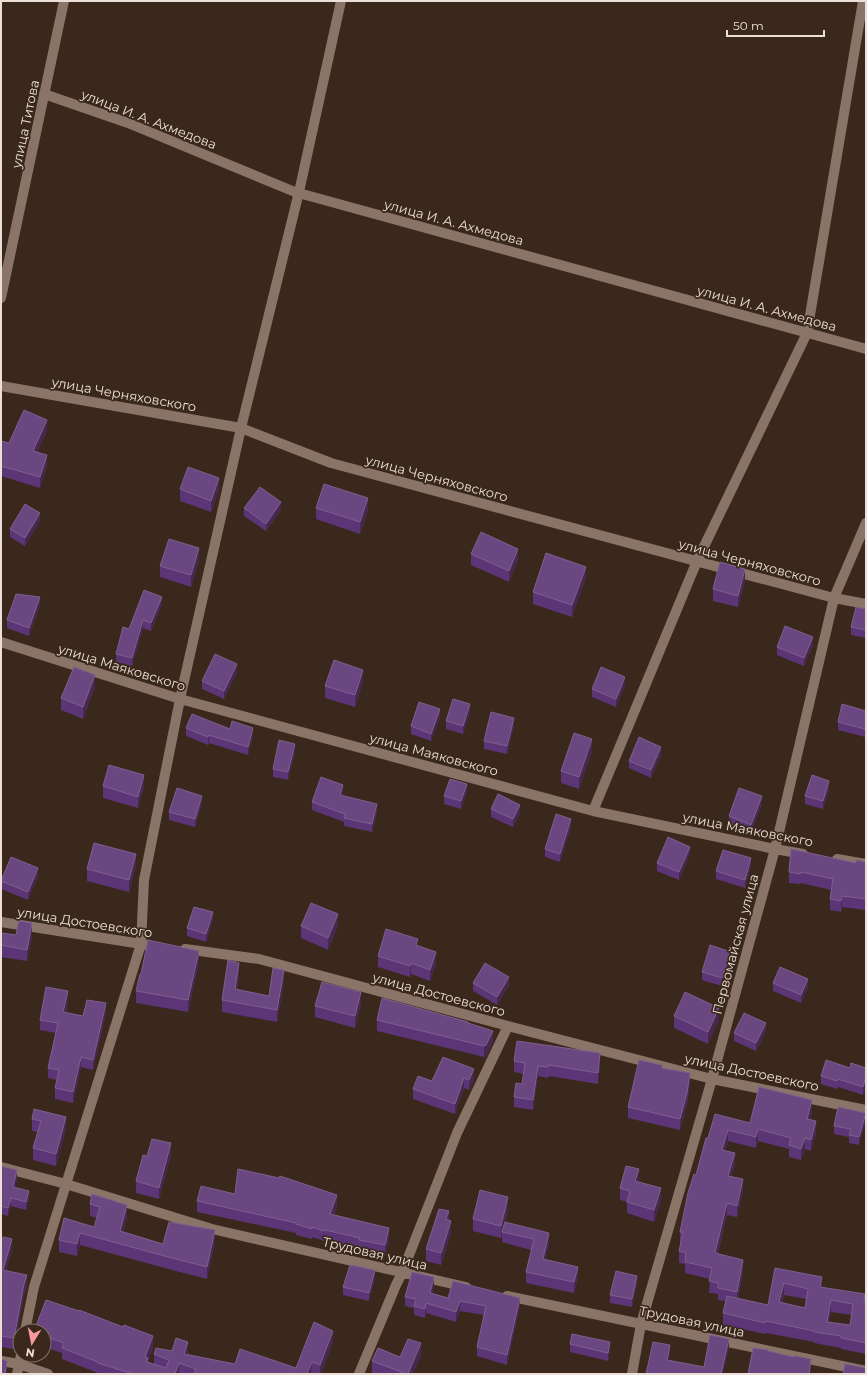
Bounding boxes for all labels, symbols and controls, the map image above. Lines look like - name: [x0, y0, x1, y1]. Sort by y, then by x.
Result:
- scale bar: [727, 12, 824, 38]
- text: 50 m: [733, 18, 764, 33]
- street label: улица Титова: [8, 78, 42, 171]
- street label: улица И. А. Ахмедова: [78, 85, 219, 152]
- street label: улица И. А. Ахмедова: [382, 195, 525, 248]
- street label: улица И. А. Ахмедова: [695, 281, 838, 334]
- street label: улица Черняховского: [49, 373, 198, 415]
- street label: улица Черняховского: [363, 451, 510, 505]
- street label: улица Черняховского: [676, 535, 823, 589]
- street label: улица Маяковского: [55, 640, 188, 694]
- street label: улица Маяковского: [367, 729, 500, 779]
- street label: улица Маяковского: [680, 808, 815, 849]
- street label: Первомайская улица: [709, 872, 761, 1016]
- street label: улица Достоевского: [15, 903, 154, 941]
- street label: улица Достоевского: [370, 968, 507, 1019]
- street label: улица Достоевского: [683, 1050, 821, 1094]
- street label: Трудовая улица: [321, 1233, 429, 1273]
- street label: Трудовая улица: [638, 1302, 746, 1340]
- north arrow: [12, 1323, 52, 1363]
- text: N: [25, 1345, 36, 1361]

